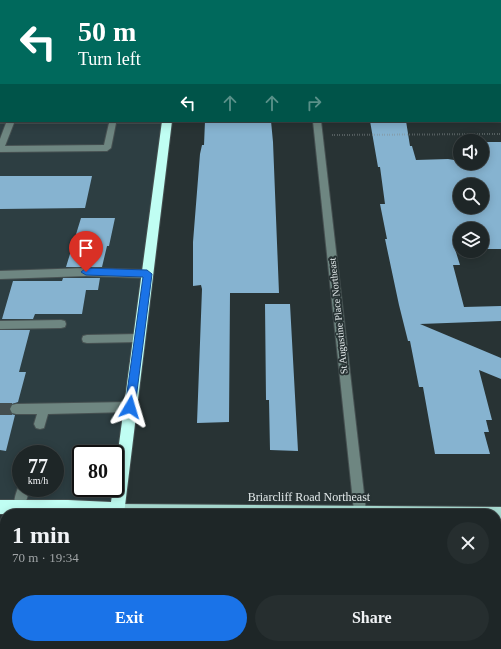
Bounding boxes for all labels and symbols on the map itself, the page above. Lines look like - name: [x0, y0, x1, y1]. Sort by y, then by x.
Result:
- pin: [69, 231, 103, 272]
- street label: St Augustine Place Northeast: [326, 257, 350, 375]
- position arrow: [109, 386, 151, 428]
- speed limit sign: 80: [72, 445, 124, 497]
- street label: Briarcliff Road Northeast: [248, 490, 371, 504]

